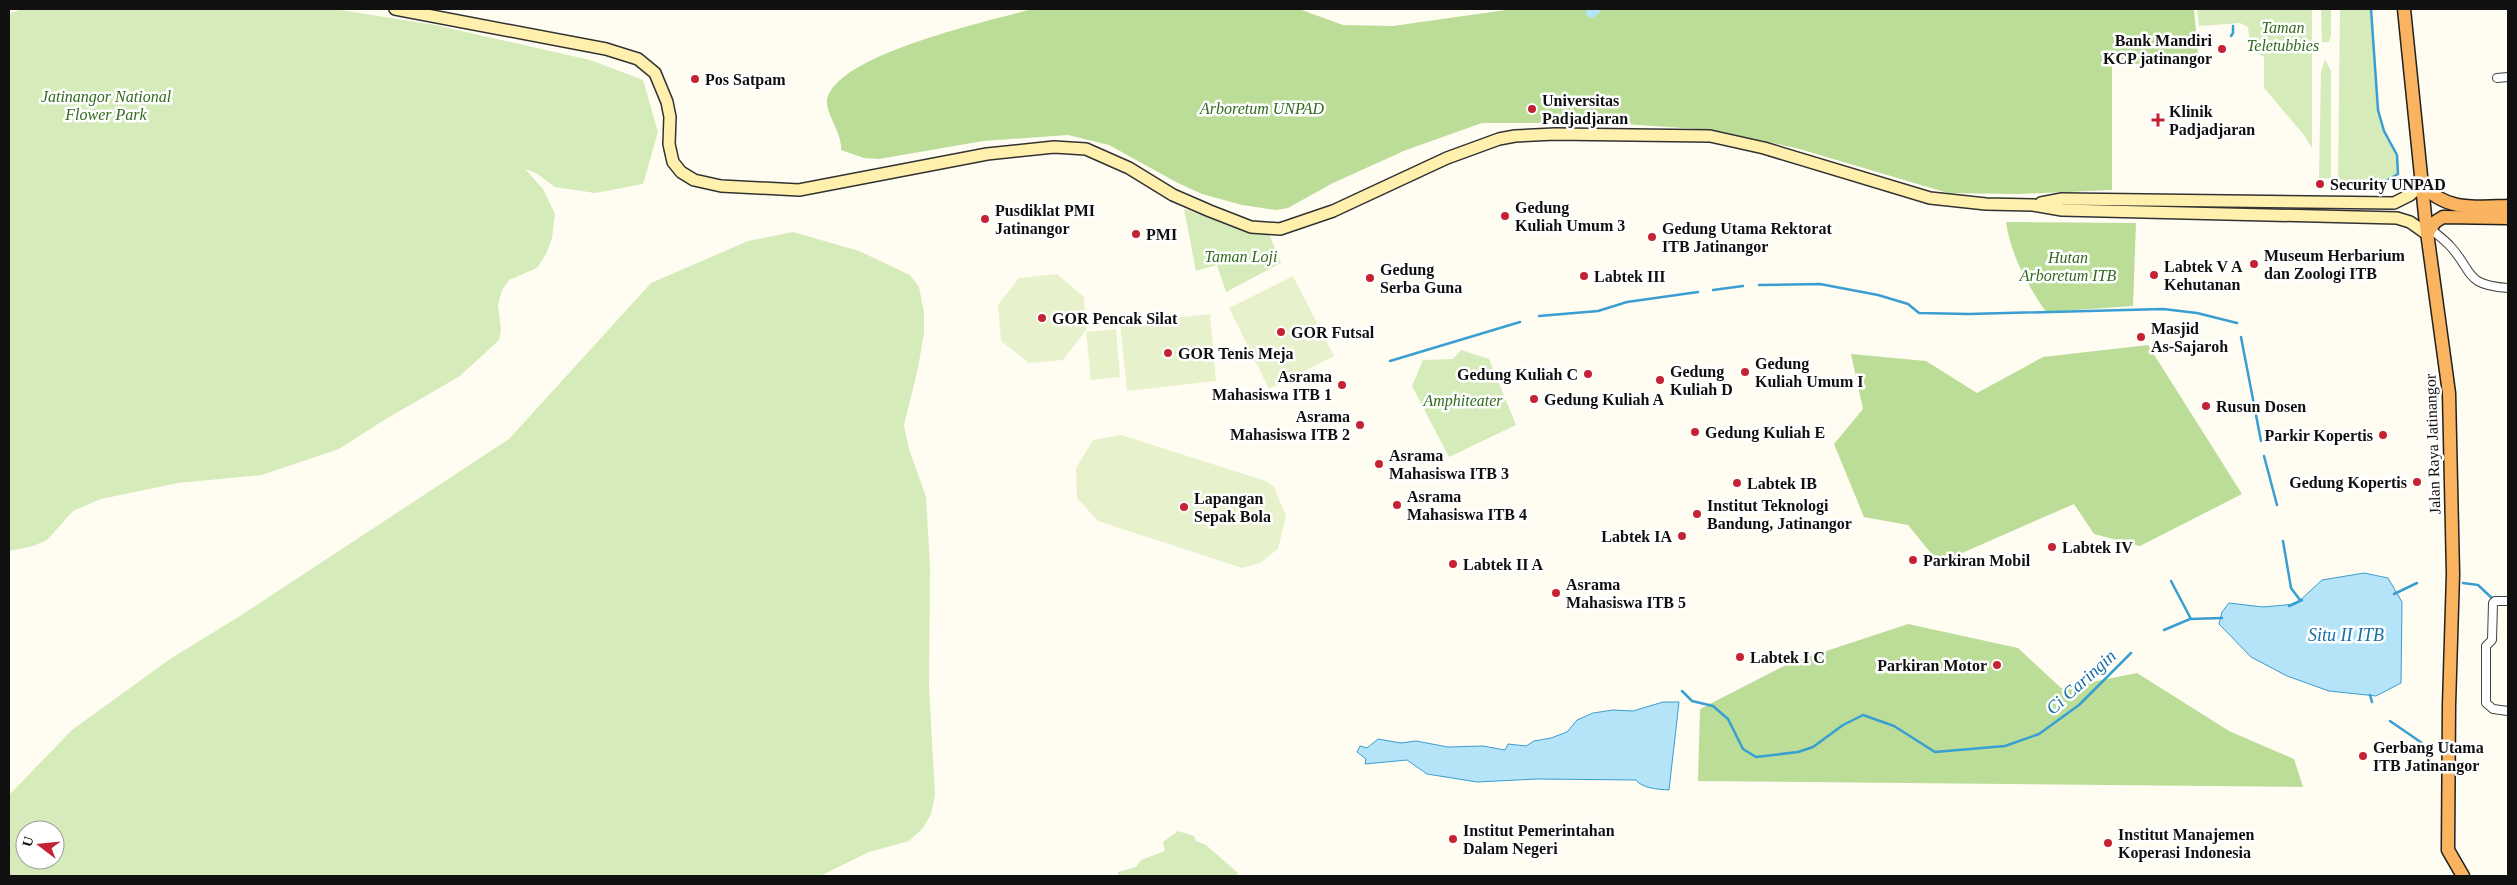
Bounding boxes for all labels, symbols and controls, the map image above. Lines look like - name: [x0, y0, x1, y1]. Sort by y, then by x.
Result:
- park label: Taman Teletubbies: [2247, 19, 2319, 54]
- place label: Bank Mandiri KCP jatinangor: [2103, 32, 2213, 68]
- marker: Bank Mandiri KCP jatinangor: [2216, 43, 2228, 55]
- place label: Pos Satpam: [705, 71, 786, 89]
- marker: Pos Satpam: [689, 73, 701, 85]
- park label: Jatinangor National Flower Park: [41, 88, 172, 123]
- place label: Universitas Padjadjaran: [1542, 92, 1628, 128]
- park label: Arboretum UNPAD: [1199, 100, 1324, 117]
- marker: Universitas Padjadjaran: [1526, 103, 1538, 115]
- place label: Klinik Padjadjaran: [2169, 103, 2255, 139]
- marker: Klinik Padjadjaran: [2151, 113, 2165, 127]
- place label: Security UNPAD: [2330, 176, 2446, 194]
- marker: Security UNPAD: [2314, 178, 2326, 190]
- place label: Gedung Kuliah Umum 3: [1515, 199, 1625, 234]
- place label: Pusdiklat PMI Jatinangor: [995, 202, 1095, 238]
- marker: Gedung Kuliah Umum 3: [1499, 210, 1511, 222]
- marker: Pusdiklat PMI Jatinangor: [979, 213, 991, 225]
- place label: Gedung Utama Rektorat ITB Jatinangor: [1662, 220, 1832, 256]
- place label: PMI: [1146, 226, 1177, 243]
- marker: PMI: [1130, 228, 1142, 240]
- marker: Gedung Utama Rektorat ITB Jatinangor: [1646, 231, 1658, 243]
- place label: Museum Herbarium dan Zoologi ITB: [2264, 247, 2406, 283]
- park label: Taman Loji: [1205, 248, 1277, 266]
- park label: Hutan Arboretum ITB: [2019, 249, 2117, 284]
- place label: Labtek V A Kehutanan: [2164, 258, 2243, 293]
- marker: Museum Herbarium dan Zoologi ITB: [2248, 258, 2260, 270]
- place label: Gedung Serba Guna: [1380, 261, 1462, 296]
- place label: Labtek III: [1594, 268, 1666, 285]
- marker: Labtek V A Kehutanan: [2148, 269, 2160, 281]
- marker: Labtek III: [1578, 270, 1590, 282]
- marker: Gedung Serba Guna: [1364, 272, 1376, 284]
- place label: GOR Pencak Silat: [1052, 310, 1178, 327]
- marker: GOR Pencak Silat: [1036, 312, 1048, 324]
- place label: Masjid As-Sajaroh: [2151, 320, 2228, 356]
- place label: GOR Futsal: [1291, 324, 1375, 341]
- marker: GOR Futsal: [1275, 326, 1287, 338]
- marker: Masjid As-Sajaroh: [2135, 331, 2147, 343]
- place label: GOR Tenis Meja: [1178, 345, 1294, 363]
- marker: GOR Tenis Meja: [1162, 347, 1174, 359]
- place label: Gedung Kuliah Umum I: [1755, 355, 1863, 390]
- place label: Gedung Kuliah D: [1670, 363, 1733, 398]
- place label: Gedung Kuliah C: [1457, 366, 1578, 384]
- marker: Gedung Kuliah Umum I: [1739, 366, 1751, 378]
- place label: Asrama Mahasiswa ITB 1: [1212, 368, 1332, 403]
- marker: Gedung Kuliah C: [1582, 368, 1594, 380]
- street label: Jalan Raya Jatinangor: [2422, 373, 2444, 514]
- marker: Gedung Kuliah D: [1654, 374, 1666, 386]
- marker: Asrama Mahasiswa ITB 1: [1336, 379, 1348, 391]
- place label: Gedung Kuliah A: [1544, 391, 1664, 409]
- park label: Amphiteater: [1422, 392, 1503, 410]
- marker: Gedung Kuliah A: [1528, 393, 1540, 405]
- place label: Rusun Dosen: [2216, 398, 2306, 415]
- marker: Rusun Dosen: [2200, 400, 2212, 412]
- place label: Asrama Mahasiswa ITB 2: [1230, 408, 1350, 443]
- marker: Asrama Mahasiswa ITB 2: [1354, 419, 1366, 431]
- place label: Gedung Kuliah E: [1705, 424, 1825, 442]
- marker: Gedung Kuliah E: [1689, 426, 1701, 438]
- place label: Parkir Kopertis: [2264, 427, 2373, 445]
- marker: Parkir Kopertis: [2377, 429, 2389, 441]
- place label: Asrama Mahasiswa ITB 3: [1389, 447, 1509, 482]
- marker: Asrama Mahasiswa ITB 3: [1373, 458, 1385, 470]
- place label: Gedung Kopertis: [2289, 474, 2407, 492]
- place label: Labtek IB: [1747, 475, 1817, 492]
- marker: Gedung Kopertis: [2411, 476, 2423, 488]
- marker: Labtek IB: [1731, 477, 1743, 489]
- place label: Asrama Mahasiswa ITB 4: [1407, 488, 1527, 523]
- place label: Lapangan Sepak Bola: [1194, 490, 1271, 526]
- place label: Institut Teknologi Bandung, Jatinangor: [1707, 497, 1852, 533]
- marker: Asrama Mahasiswa ITB 4: [1391, 499, 1403, 511]
- marker: Lapangan Sepak Bola: [1178, 501, 1190, 513]
- marker: Institut Teknologi Bandung, Jatinangor: [1691, 508, 1703, 520]
- place label: Labtek IA: [1601, 528, 1672, 545]
- marker: Labtek IA: [1676, 530, 1688, 542]
- place label: Labtek IV: [2062, 539, 2133, 556]
- marker: Labtek IV: [2046, 541, 2058, 553]
- place label: Parkiran Mobil: [1923, 552, 2031, 569]
- marker: Parkiran Mobil: [1907, 554, 1919, 566]
- place label: Labtek II A: [1463, 556, 1543, 573]
- marker: Labtek II A: [1447, 558, 1459, 570]
- place label: Asrama Mahasiswa ITB 5: [1566, 576, 1686, 611]
- marker: Asrama Mahasiswa ITB 5: [1550, 587, 1562, 599]
- water label: Situ II ITB: [2308, 625, 2384, 645]
- water label: Ci Caringin: [2042, 646, 2120, 718]
- place label: Labtek I C: [1750, 649, 1825, 666]
- marker: Labtek I C: [1734, 651, 1746, 663]
- place label: Parkiran Motor: [1877, 657, 1987, 674]
- marker: Parkiran Motor: [1991, 659, 2003, 671]
- place label: Gerbang Utama ITB Jatinangor: [2373, 739, 2484, 775]
- marker: Gerbang Utama ITB Jatinangor: [2357, 750, 2369, 762]
- north arrow: [15, 820, 65, 870]
- place label: Institut Pemerintahan Dalam Negeri: [1463, 822, 1615, 858]
- place label: Institut Manajemen Koperasi Indonesia: [2118, 826, 2255, 862]
- marker: Institut Pemerintahan Dalam Negeri: [1447, 833, 1459, 845]
- text: U: [19, 835, 37, 848]
- marker: Institut Manajemen Koperasi Indonesia: [2102, 837, 2114, 849]

